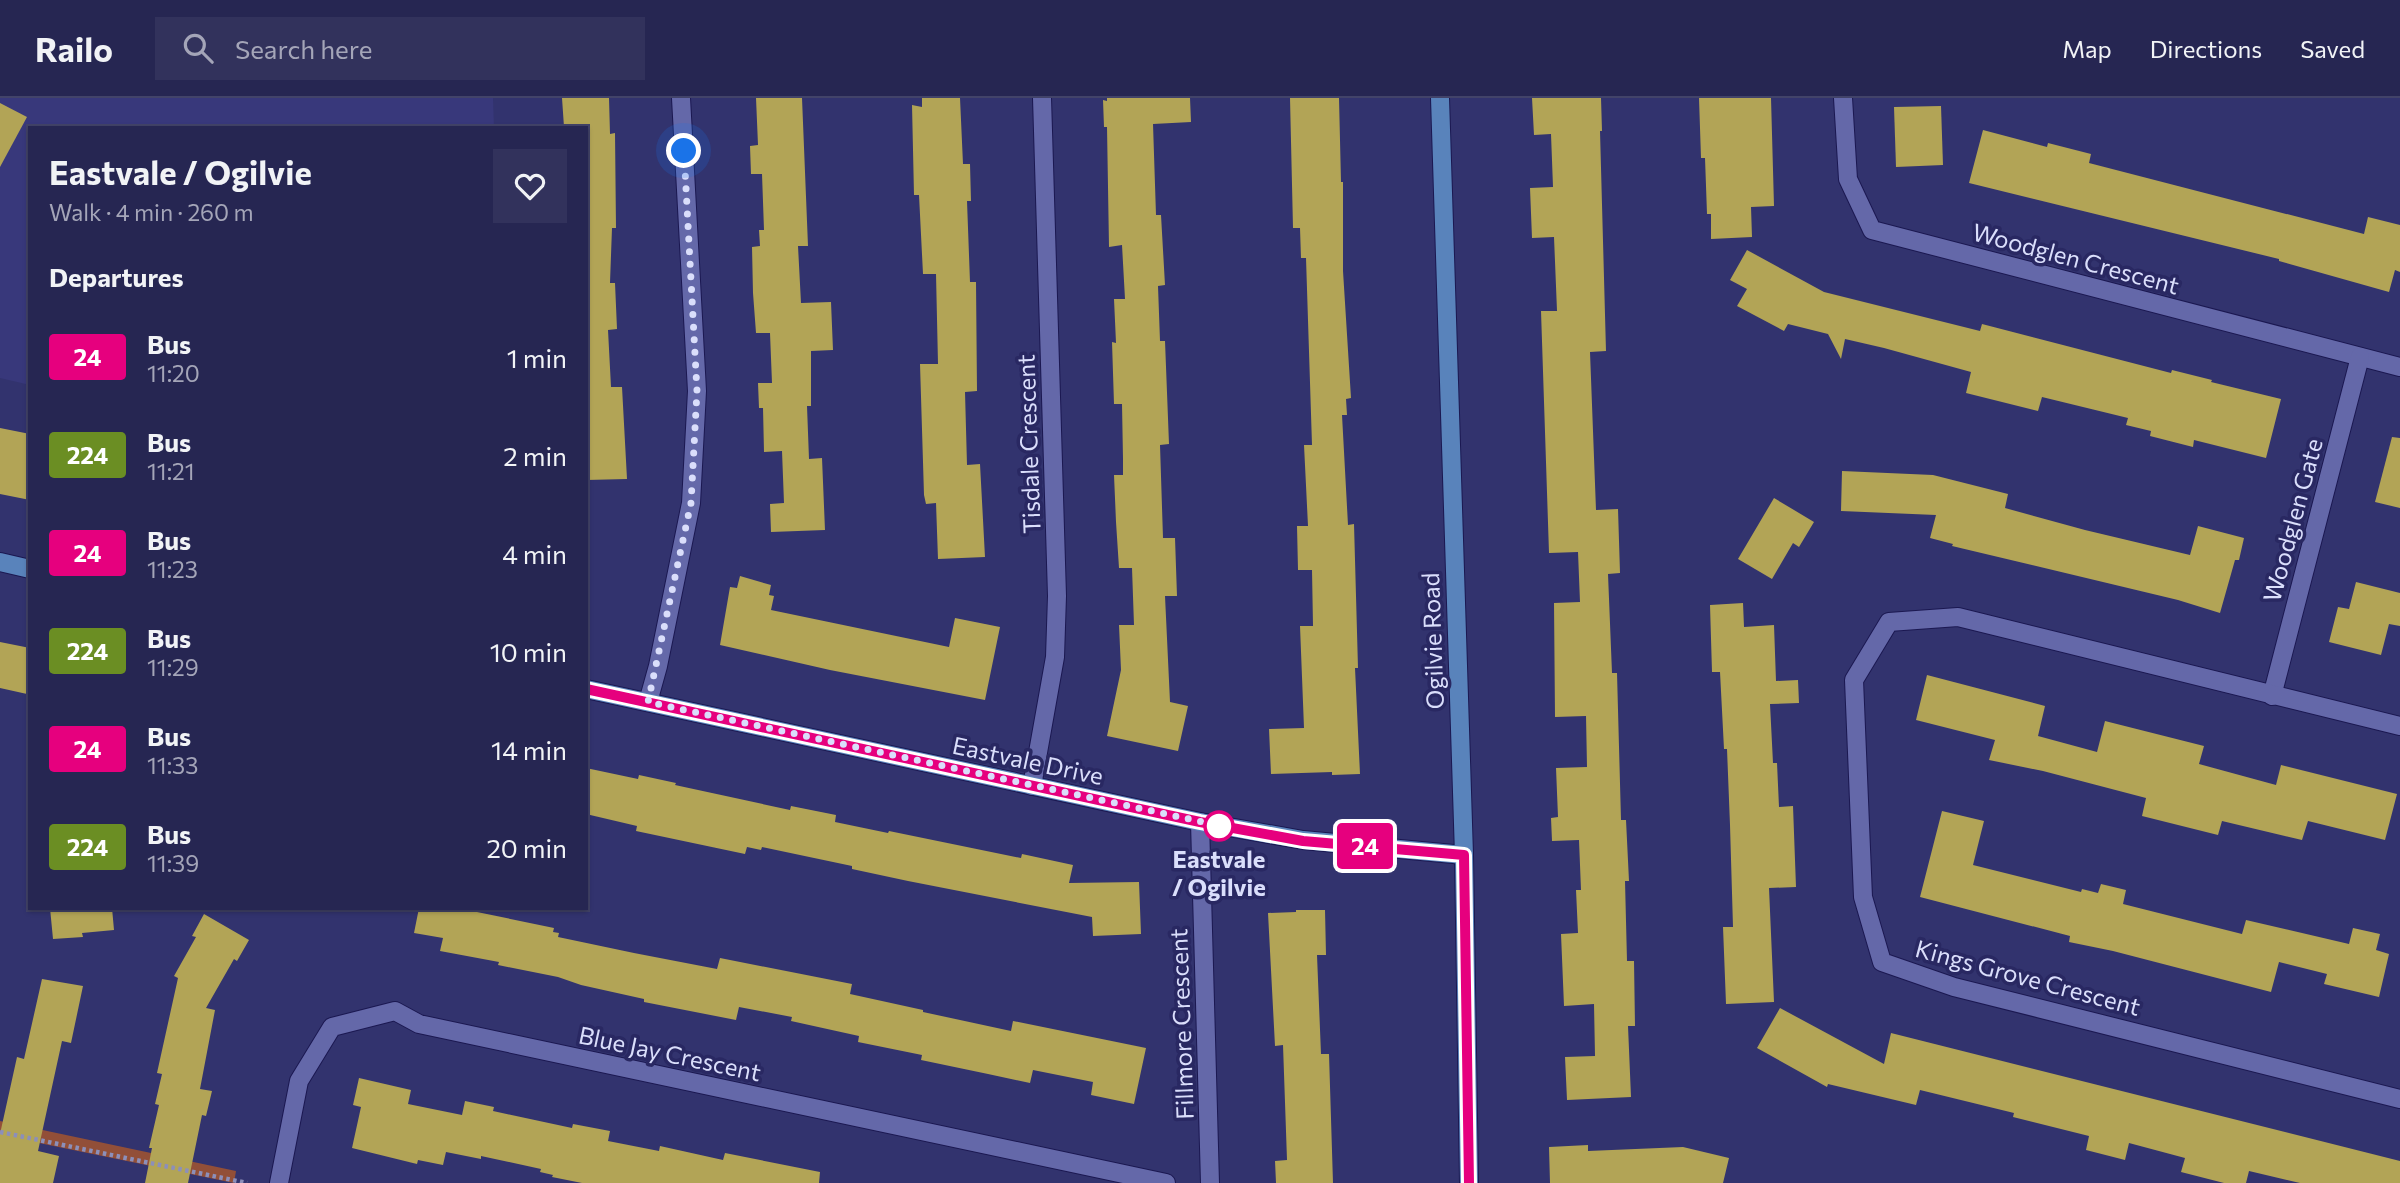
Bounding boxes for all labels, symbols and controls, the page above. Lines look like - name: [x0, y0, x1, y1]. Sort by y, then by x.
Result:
- search box: [155, 17, 645, 80]
- text: Railo: [35, 28, 113, 69]
- icon: search: [179, 29, 217, 67]
- text: Search here: [235, 33, 372, 64]
- text: Map: [2062, 34, 2112, 63]
- text: Directions: [2150, 34, 2262, 63]
- text: Saved: [2300, 34, 2365, 63]
- your location: [666, 133, 701, 168]
- button: heart: [493, 149, 567, 223]
- text: Eastvale / Ogilvie: [49, 151, 312, 192]
- text: Walk · 4 min · 260 m: [49, 198, 254, 226]
- street label: Woodglen Crescent: [1969, 216, 2183, 300]
- text: Departures: [49, 261, 184, 292]
- text: Bus: [147, 328, 191, 359]
- text: 24: [73, 342, 102, 371]
- text: 1 min: [507, 342, 567, 373]
- street label: Tisdale Crescent: [1010, 354, 1046, 534]
- text: 11:20: [147, 359, 200, 387]
- text: Bus: [147, 426, 191, 457]
- street label: Woodglen Gate: [2256, 435, 2328, 605]
- text: 224: [67, 440, 108, 469]
- text: 2 min: [503, 440, 567, 471]
- text: 11:21: [147, 457, 195, 485]
- text: Bus: [147, 524, 191, 555]
- text: 24: [73, 538, 102, 567]
- text: 4 min: [502, 538, 567, 569]
- text: 11:23: [147, 555, 198, 583]
- street label: Ogilvie Road: [1415, 572, 1449, 710]
- text: Bus: [147, 622, 191, 653]
- text: 224: [67, 636, 108, 665]
- text: 10 min: [490, 636, 567, 667]
- text: 11:29: [147, 653, 199, 681]
- text: Bus: [147, 720, 191, 751]
- street label: Eastvale Drive: [950, 730, 1106, 790]
- text: 24: [73, 734, 102, 763]
- text: 14 min: [491, 734, 567, 765]
- text: 11:33: [147, 751, 198, 779]
- marker: Eastvale / Ogilvie: [1204, 811, 1234, 841]
- text: Bus: [147, 818, 191, 849]
- line badge: 24: [1334, 823, 1396, 869]
- text: 24: [1351, 831, 1379, 860]
- text: 224: [67, 832, 108, 861]
- text: 20 min: [486, 832, 567, 863]
- place label: Eastvale / Ogilvie: [1172, 844, 1266, 901]
- text: 11:39: [147, 849, 199, 877]
- street label: Fillmore Crescent: [1163, 928, 1199, 1120]
- street label: Kings Grove Crescent: [1912, 933, 2144, 1021]
- street label: Blue Jay Crescent: [576, 1019, 764, 1087]

